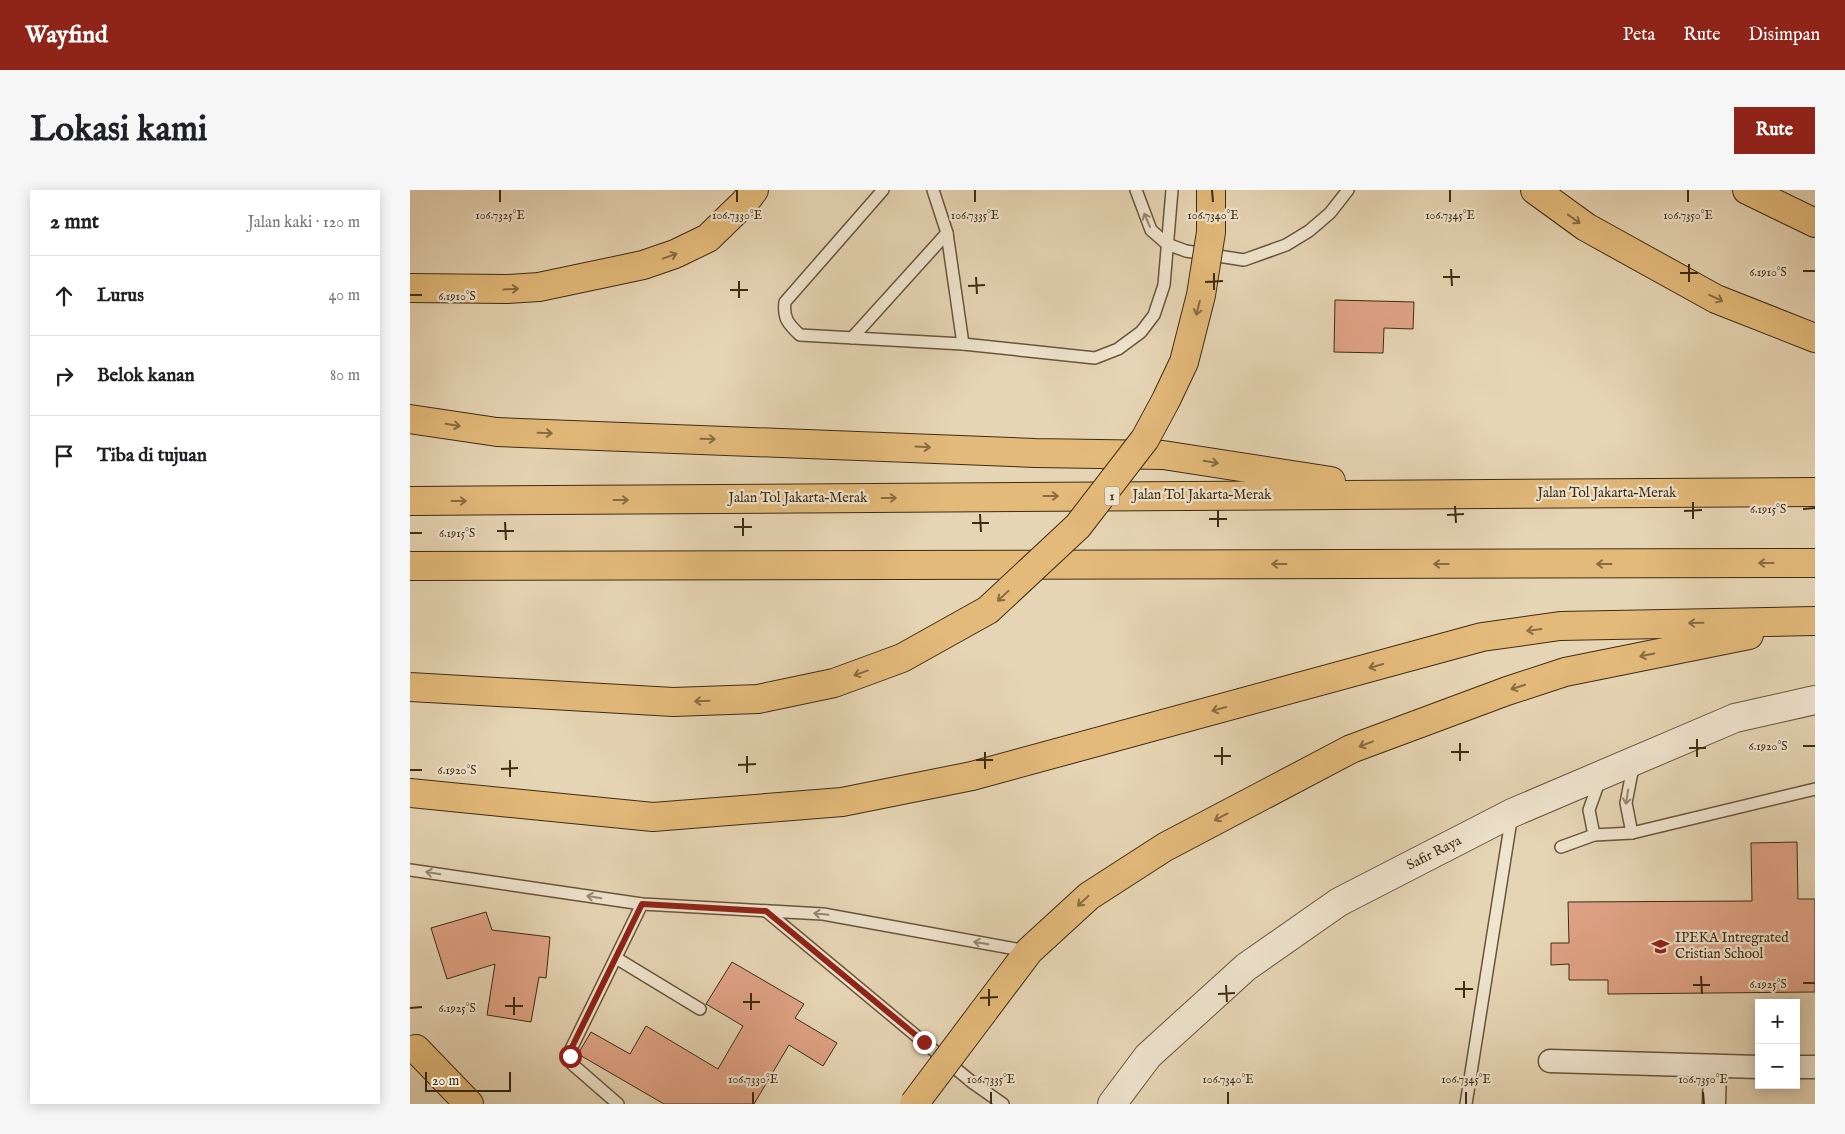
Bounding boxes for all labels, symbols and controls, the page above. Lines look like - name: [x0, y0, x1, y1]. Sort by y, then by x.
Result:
- text: Wayfind: [25, 20, 108, 51]
- text: Peta: [1623, 24, 1655, 47]
- text: Rute: [1683, 24, 1721, 47]
- text: Disimpan: [1749, 24, 1820, 47]
- button: Rute: [1734, 107, 1815, 154]
- text: Lokasi kami: [30, 108, 207, 153]
- text: 106.7325°E: [475, 208, 525, 223]
- text: 106.7330°E: [712, 208, 762, 223]
- text: 106.7335°E: [951, 208, 999, 223]
- text: 106.7340°E: [1187, 208, 1239, 223]
- text: 106.7345°E: [1425, 208, 1475, 223]
- text: 106.7350°E: [1663, 208, 1713, 223]
- text: 2 mnt: [50, 209, 99, 236]
- text: Jalan kaki · 120 m: [248, 213, 360, 233]
- one-way arrow: [1142, 213, 1151, 228]
- one-way arrow: [1567, 214, 1581, 224]
- one-way arrow: [662, 251, 677, 260]
- text: 6.1910°S: [1749, 265, 1787, 280]
- icon: ahead: [50, 282, 78, 310]
- text: Lurus: [97, 284, 144, 308]
- one-way arrow: [503, 284, 519, 293]
- text: 40 m: [328, 286, 360, 306]
- text: 6.1910°S: [438, 289, 476, 304]
- one-way arrow: [1708, 294, 1723, 304]
- one-way arrow: [1193, 299, 1202, 315]
- icon: right: [50, 362, 78, 390]
- text: Belok kanan: [97, 364, 195, 388]
- text: 80 m: [330, 366, 360, 386]
- one-way arrow: [445, 420, 461, 430]
- one-way arrow: [537, 429, 553, 438]
- one-way arrow: [700, 435, 716, 444]
- icon: arrive: [50, 442, 78, 470]
- one-way arrow: [914, 443, 930, 452]
- text: Tiba di tujuan: [97, 444, 207, 468]
- one-way arrow: [1203, 458, 1219, 468]
- street label: Jalan Tol Jakarta–Merak: [1536, 484, 1677, 502]
- road number: 1: [1104, 486, 1120, 506]
- street label: Jalan Tol Jakarta–Merak: [1131, 486, 1272, 504]
- street label: Jalan Tol Jakarta–Merak: [727, 489, 868, 507]
- one-way arrow: [1042, 491, 1059, 501]
- one-way arrow: [880, 493, 896, 503]
- one-way arrow: [612, 495, 629, 505]
- one-way arrow: [450, 496, 466, 506]
- text: 6.1915°S: [1750, 502, 1786, 517]
- text: 6.1915°S: [439, 526, 475, 541]
- one-way arrow: [1759, 558, 1775, 568]
- one-way arrow: [1271, 559, 1288, 569]
- one-way arrow: [1434, 559, 1450, 569]
- one-way arrow: [1596, 559, 1612, 569]
- one-way arrow: [996, 590, 1009, 602]
- one-way arrow: [1689, 619, 1705, 628]
- one-way arrow: [1526, 625, 1542, 635]
- one-way arrow: [1640, 651, 1656, 661]
- one-way arrow: [1369, 662, 1385, 672]
- one-way arrow: [854, 669, 869, 678]
- one-way arrow: [1511, 683, 1527, 692]
- one-way arrow: [694, 696, 710, 705]
- one-way arrow: [1212, 705, 1228, 714]
- text: 6.1920°S: [1749, 739, 1787, 754]
- one-way arrow: [1359, 740, 1374, 749]
- text: 6.1920°S: [438, 763, 476, 778]
- one-way arrow: [1622, 788, 1632, 804]
- one-way arrow: [1214, 812, 1229, 822]
- street label: Safir Raya: [1404, 831, 1465, 874]
- one-way arrow: [426, 868, 442, 878]
- one-way arrow: [586, 892, 602, 902]
- one-way arrow: [1076, 895, 1089, 907]
- one-way arrow: [814, 909, 830, 919]
- place label: IPEKA Intregrated Cristian School: [1675, 929, 1789, 963]
- school or university icon: IPEKA Intregrated Cristian School: [1651, 936, 1671, 956]
- one-way arrow: [974, 937, 990, 947]
- text: 6.1925°S: [1749, 977, 1787, 992]
- map controls: [1755, 999, 1800, 1089]
- button: +: [1755, 999, 1800, 1044]
- text: 6.1925°S: [438, 1001, 476, 1016]
- route end: [913, 1031, 936, 1054]
- button: −: [1755, 1044, 1800, 1089]
- route start: [559, 1045, 582, 1068]
- scale bar: [425, 1069, 511, 1092]
- text: 20 m: [432, 1072, 459, 1090]
- text: 106.7330°E: [728, 1072, 778, 1087]
- text: 106.7335°E: [967, 1072, 1015, 1087]
- text: 106.7340°E: [1202, 1072, 1254, 1087]
- text: 106.7345°E: [1441, 1072, 1491, 1087]
- text: 106.7350°E: [1678, 1072, 1728, 1087]

